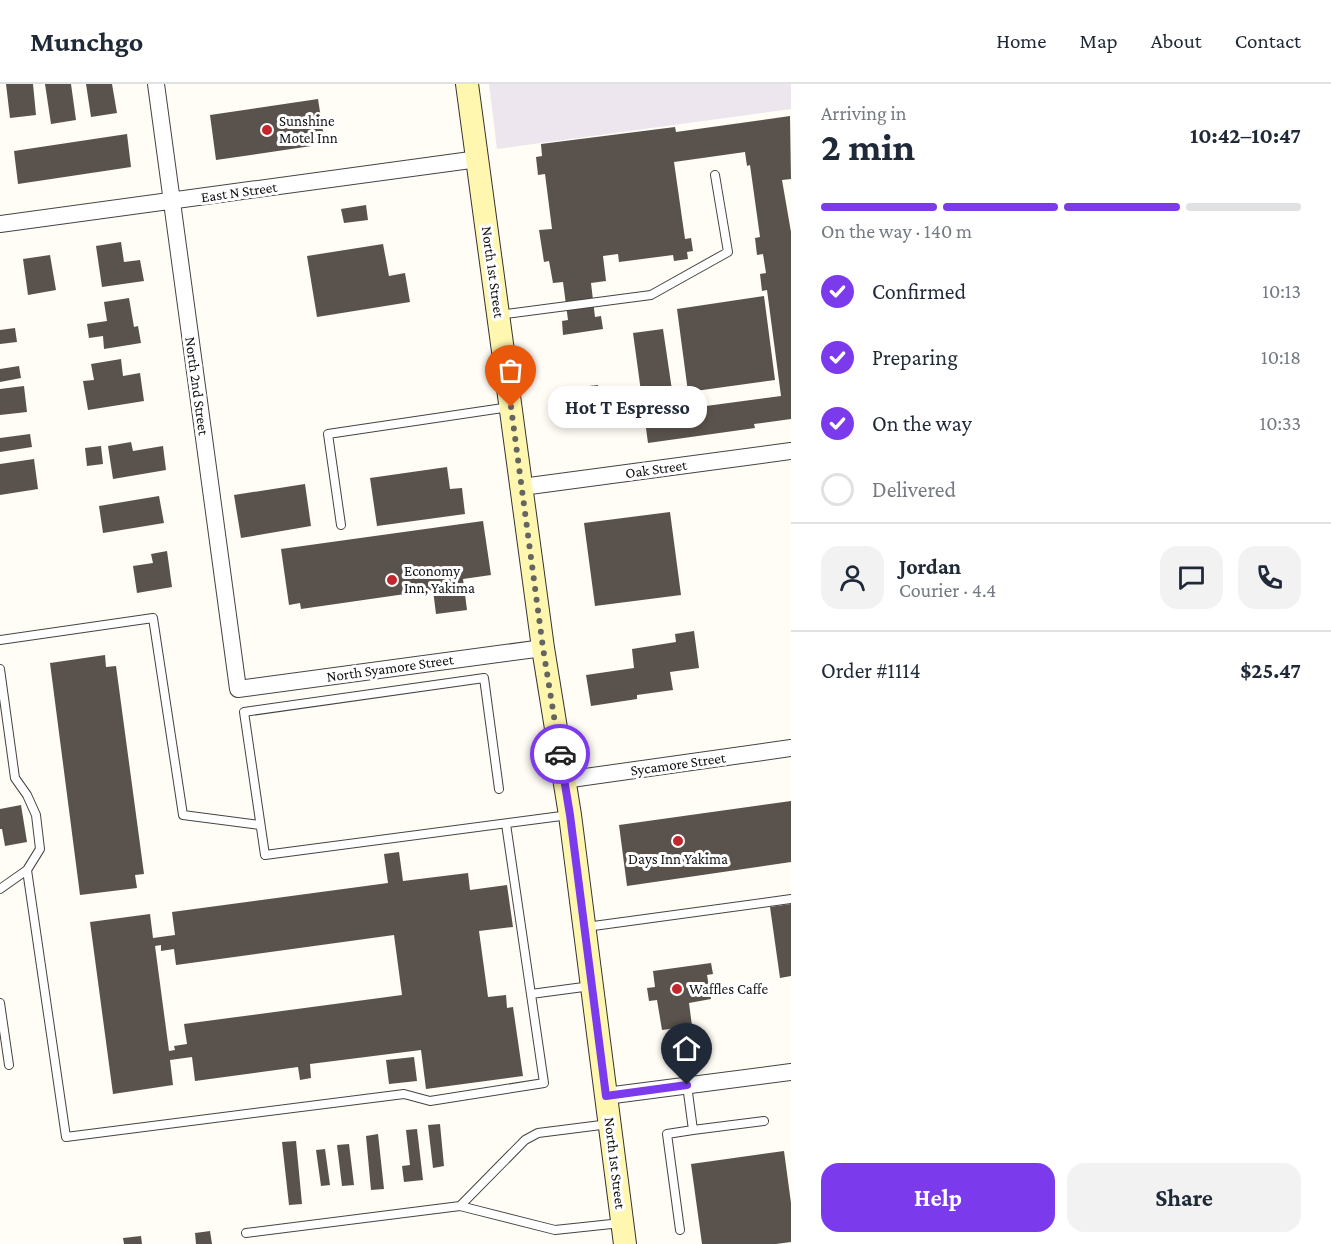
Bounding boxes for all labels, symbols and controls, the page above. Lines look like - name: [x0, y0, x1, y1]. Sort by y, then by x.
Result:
- text: Munchgo: [30, 26, 143, 57]
- text: Home: [996, 29, 1046, 53]
- text: Map: [1079, 29, 1118, 53]
- text: About: [1151, 29, 1202, 53]
- text: Contact: [1235, 29, 1301, 53]
- text: Arriving in: [821, 102, 906, 124]
- place label: Sunshine Motel Inn: [279, 113, 338, 146]
- marker: Sunshine Motel Inn: [260, 123, 274, 137]
- text: 10:42–10:47: [1190, 123, 1301, 148]
- text: 2 min: [821, 125, 915, 168]
- street label: East N Street: [200, 179, 279, 205]
- text: On the way · 140 m: [821, 220, 972, 242]
- street label: North 1st Street: [479, 225, 507, 320]
- icon: check: [821, 275, 854, 308]
- text: Confirmed: [872, 279, 966, 304]
- text: 10:13: [1262, 280, 1301, 302]
- street label: North 2nd Street: [182, 336, 212, 437]
- icon: check: [821, 341, 854, 374]
- pin: [485, 345, 536, 407]
- text: Preparing: [872, 345, 958, 370]
- text: 10:18: [1261, 346, 1301, 368]
- icon: bag: [494, 354, 527, 387]
- callout: Hot T Espresso: [547, 386, 706, 428]
- text: Hot T Espresso: [565, 396, 690, 418]
- icon: check: [821, 407, 854, 440]
- text: On the way: [872, 411, 972, 436]
- text: 10:33: [1260, 412, 1301, 434]
- street label: Oak Street: [624, 457, 689, 481]
- text: Delivered: [872, 477, 956, 502]
- button: person: [821, 546, 884, 609]
- button: chat: [1160, 546, 1223, 609]
- button: phone: [1238, 546, 1301, 609]
- text: Jordan: [899, 554, 961, 579]
- place label: Economy Inn, Yakima: [404, 563, 475, 596]
- marker: Economy Inn, Yakima: [385, 573, 399, 587]
- text: Courier · 4.4: [899, 579, 996, 601]
- street label: North Syamore Street: [325, 651, 456, 686]
- text: Order #1114: [821, 658, 921, 683]
- text: $25.47: [1240, 658, 1301, 683]
- courier: [530, 724, 590, 784]
- icon: car: [544, 738, 577, 771]
- street label: Sycamore Street: [629, 749, 728, 780]
- marker: Days Inn Yakima: [671, 834, 685, 848]
- place label: Days Inn Yakima: [628, 851, 728, 868]
- place label: Waffles Caffe: [689, 981, 768, 997]
- marker: Waffles Caffe: [670, 982, 684, 996]
- pin: [661, 1023, 712, 1085]
- icon: home: [670, 1032, 703, 1065]
- street label: North 1st Street: [601, 1116, 629, 1211]
- button: Help: [821, 1163, 1055, 1232]
- button: Share: [1067, 1163, 1301, 1232]

